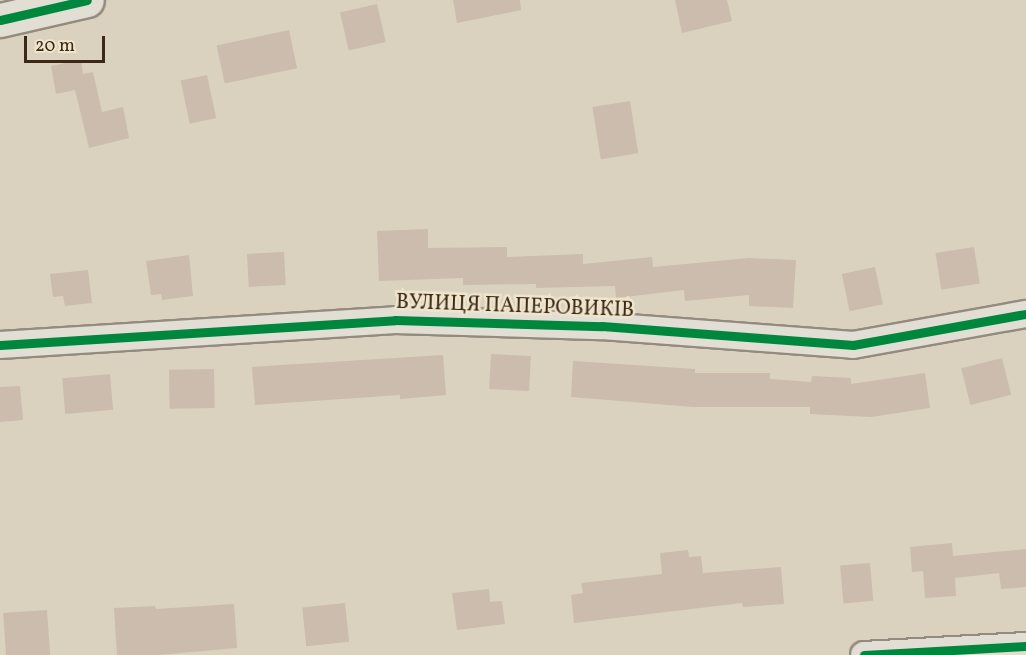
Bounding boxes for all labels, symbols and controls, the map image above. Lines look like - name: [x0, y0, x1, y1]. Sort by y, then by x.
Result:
- scale bar: [27, 24, 108, 62]
- text: 20 m: [35, 34, 75, 59]
- street label: ВУЛИЦЯ ПАПЕРОВИКІВ: [395, 290, 635, 324]

